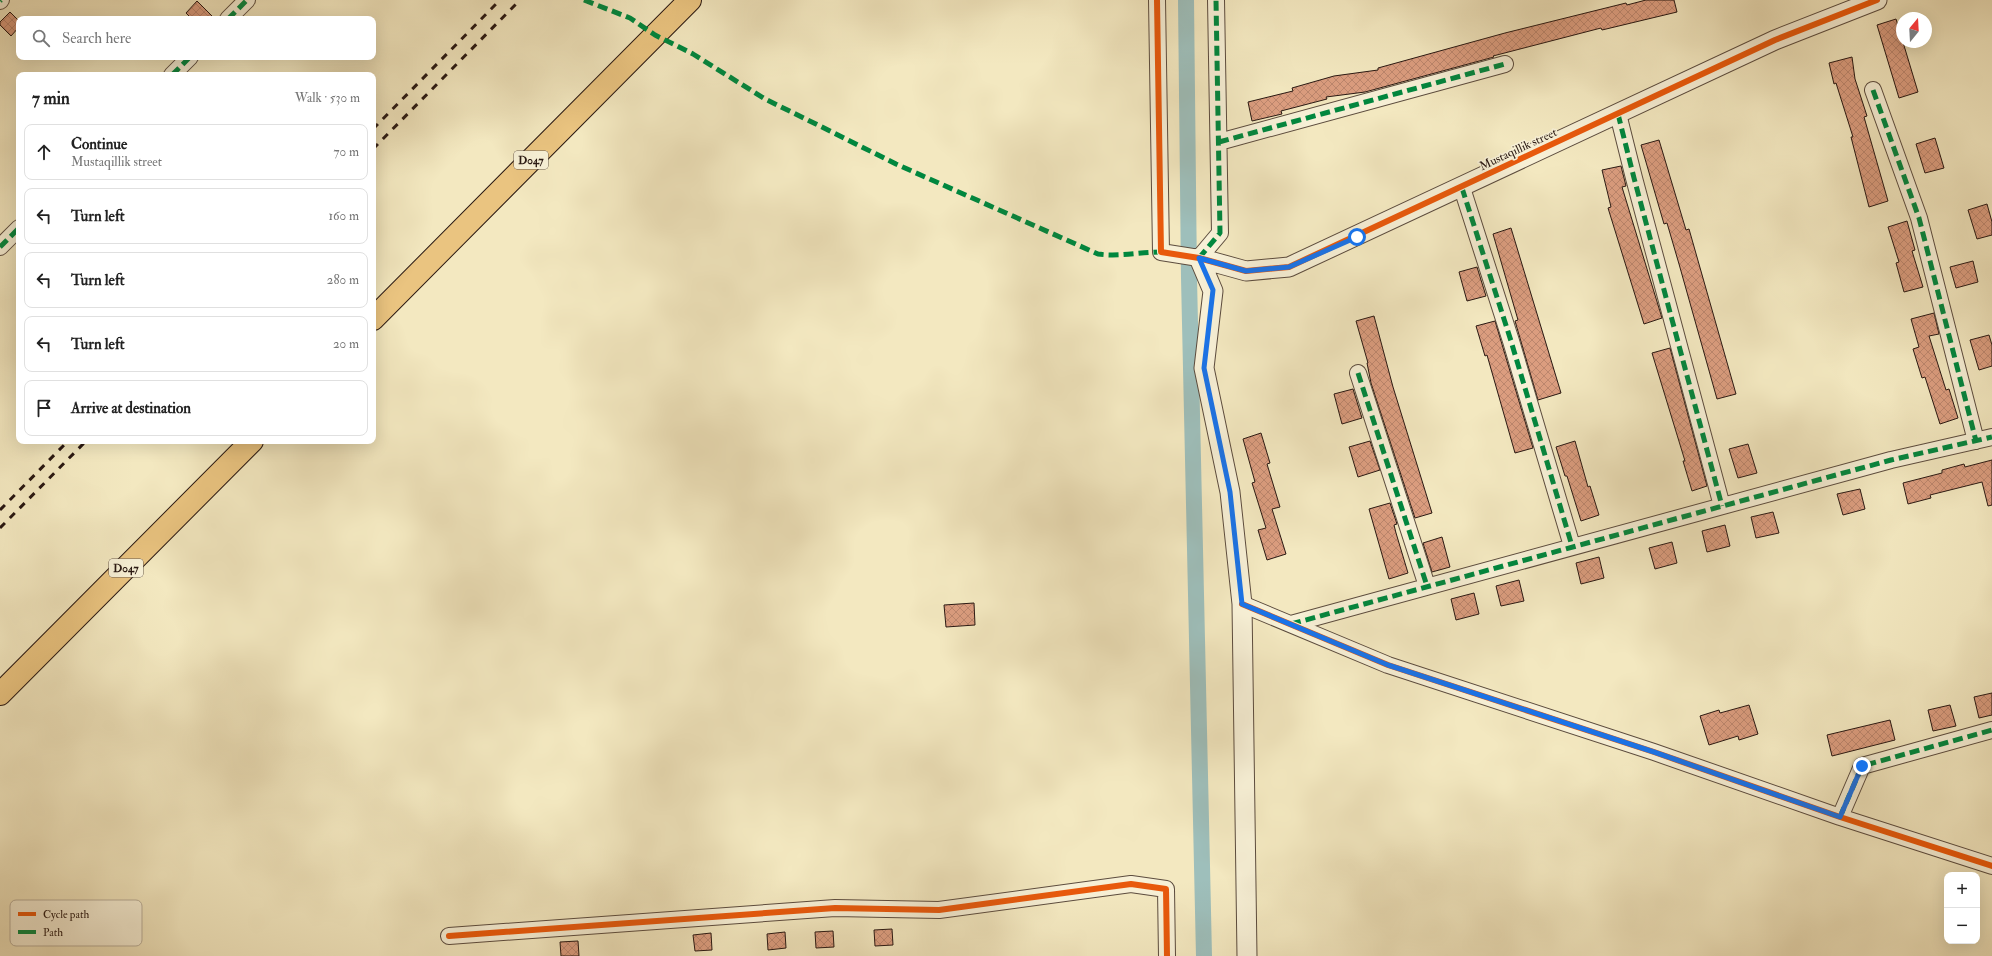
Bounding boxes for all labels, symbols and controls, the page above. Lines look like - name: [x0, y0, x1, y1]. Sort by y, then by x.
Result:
- north arrow: [1896, 12, 1932, 48]
- search box: [16, 16, 376, 60]
- icon: search: [30, 27, 52, 49]
- text: Search here: [62, 29, 131, 48]
- text: 7 min: [32, 88, 70, 109]
- text: Walk · 530 m: [295, 90, 360, 106]
- street label: Mustaqillik street: [1477, 125, 1560, 174]
- text: Continue: [71, 135, 127, 154]
- icon: ahead: [33, 141, 55, 163]
- text: 70 m: [334, 144, 359, 160]
- road number: D047: [514, 151, 548, 169]
- text: Mustaqillik street: [71, 154, 162, 170]
- icon: left: [33, 205, 55, 227]
- text: Turn left: [71, 207, 125, 226]
- text: 160 m: [328, 208, 359, 224]
- route start: [1348, 228, 1366, 246]
- icon: left: [33, 269, 55, 291]
- text: Turn left: [71, 271, 125, 290]
- text: 280 m: [327, 272, 359, 288]
- icon: left: [33, 333, 55, 355]
- text: Turn left: [71, 335, 125, 354]
- text: 20 m: [333, 336, 359, 352]
- icon: arrive: [33, 397, 55, 419]
- text: Arrive at destination: [71, 399, 191, 418]
- road number: D047: [109, 559, 143, 577]
- route end: [1853, 757, 1871, 775]
- map controls: [1944, 872, 1980, 944]
- button: +: [1944, 872, 1980, 908]
- legend: [10, 900, 142, 946]
- text: Cycle path: [43, 908, 89, 922]
- button: −: [1944, 908, 1980, 944]
- text: Path: [43, 926, 63, 939]

